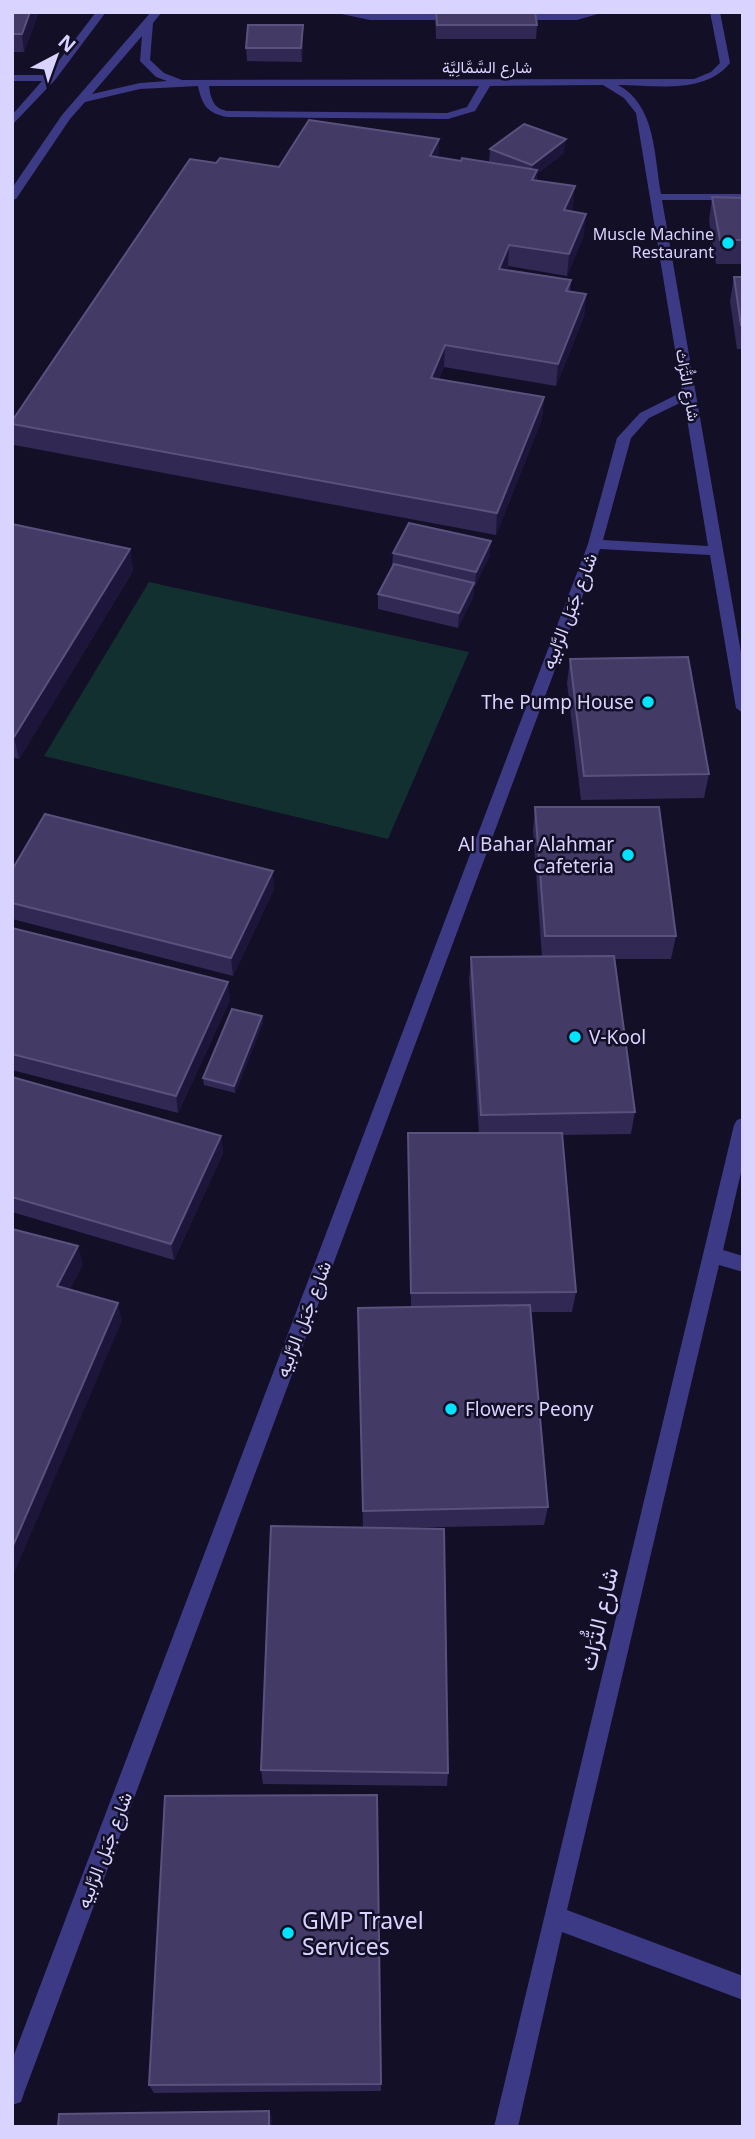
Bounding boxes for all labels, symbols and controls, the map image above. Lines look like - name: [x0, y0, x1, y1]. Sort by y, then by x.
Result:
- north arrow: [21, 21, 91, 91]
- text: N: [53, 28, 82, 58]
- street label: شارع السَّمَّالِيَّة: [442, 56, 532, 79]
- place label: Muscle Machine Restaurant: [593, 223, 714, 263]
- marker: Muscle Machine Restaurant: [720, 235, 736, 251]
- street label: شارع التُّرَاث: [670, 347, 705, 423]
- street label: شارع جَبَل الرَّابيه: [535, 549, 603, 673]
- place label: The Pump House: [481, 689, 634, 715]
- marker: The Pump House: [640, 694, 656, 710]
- place label: Al Bahar Alahmar Cafeteria: [458, 831, 614, 879]
- marker: Al Bahar Alahmar Cafeteria: [620, 847, 636, 863]
- place label: V-Kool: [589, 1024, 646, 1050]
- marker: V-Kool: [567, 1029, 583, 1045]
- street label: شارع جَبَل الرَّابيه: [269, 1257, 337, 1381]
- place label: Flowers Peony: [465, 1396, 594, 1422]
- marker: Flowers Peony: [443, 1401, 459, 1417]
- street label: شارع التُّرَاث: [571, 1564, 626, 1674]
- street label: شارع جَبَل الرَّابيه: [70, 1788, 138, 1912]
- place label: GMP Travel Services: [302, 1904, 424, 1962]
- marker: GMP Travel Services: [280, 1925, 296, 1941]

